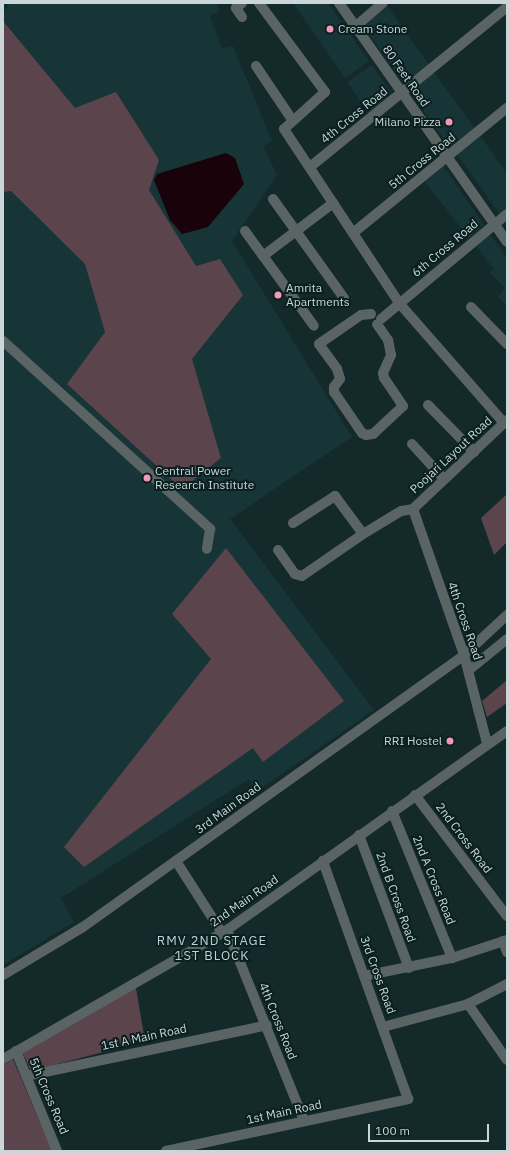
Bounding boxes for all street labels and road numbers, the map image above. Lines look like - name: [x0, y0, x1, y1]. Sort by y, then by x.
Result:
- street label: 80 Feet Road: [380, 43, 432, 109]
- street label: 4th Cross Road: [318, 84, 390, 146]
- street label: 5th Cross Road: [386, 130, 458, 192]
- street label: 6th Cross Road: [409, 216, 481, 280]
- street label: Poojari Layout Road: [407, 413, 495, 497]
- street label: 4th Cross Road: [445, 580, 485, 662]
- street label: 3rd Main Road: [192, 779, 264, 837]
- street label: 2nd Cross Road: [433, 800, 495, 876]
- street label: 2nd A Cross Road: [410, 833, 458, 927]
- street label: 2nd B Cross Road: [373, 850, 419, 944]
- street label: 2nd Main Road: [207, 872, 281, 930]
- street label: 3rd Cross Road: [357, 934, 399, 1016]
- street label: 4th Cross Road: [256, 980, 300, 1062]
- street label: 1st A Main Road: [100, 1021, 188, 1053]
- street label: 5th Cross Road: [26, 1056, 72, 1136]
- street label: 1st Main Road: [245, 1097, 323, 1127]

